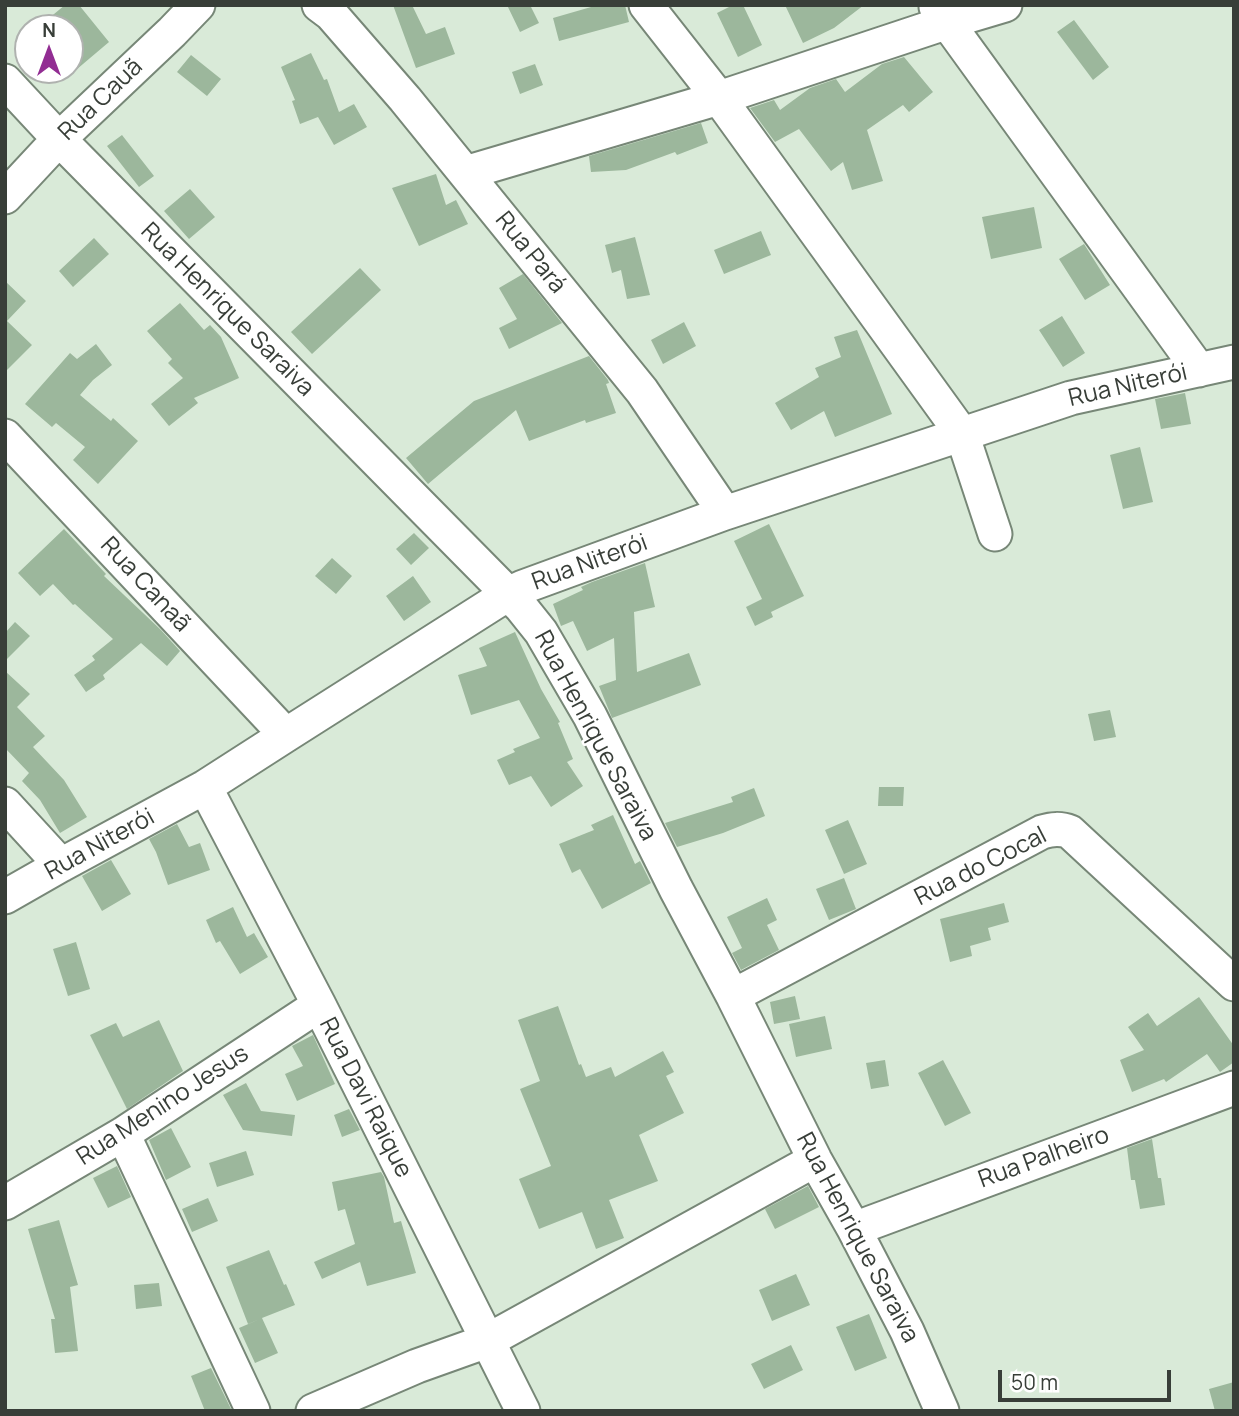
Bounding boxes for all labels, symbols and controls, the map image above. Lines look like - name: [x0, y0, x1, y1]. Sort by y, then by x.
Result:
- north arrow: [14, 14, 84, 84]
- text: N: [42, 17, 56, 43]
- street label: Rua Cauã: [53, 53, 149, 147]
- street label: Rua Pará: [489, 207, 571, 299]
- street label: Rua Henrique Saraiva: [134, 217, 320, 403]
- street label: Rua Niterói: [1066, 358, 1190, 414]
- street label: Rua Niterói: [528, 529, 652, 597]
- street label: Rua Canaã: [94, 532, 196, 638]
- street label: Rua Henrique Saraiva: [527, 626, 663, 846]
- street label: Rua Niterói: [40, 803, 160, 887]
- street label: Rua do Cocal: [910, 821, 1052, 913]
- street label: Rua Davi Raique: [312, 1013, 418, 1183]
- street label: Rua Menino Jesus: [72, 1040, 254, 1172]
- street label: Rua Palheiro: [975, 1121, 1113, 1195]
- street label: Rua Henrique Saraiva: [789, 1128, 925, 1348]
- scale bar: [1001, 1356, 1174, 1400]
- text: 50 m: [1011, 1368, 1058, 1396]

